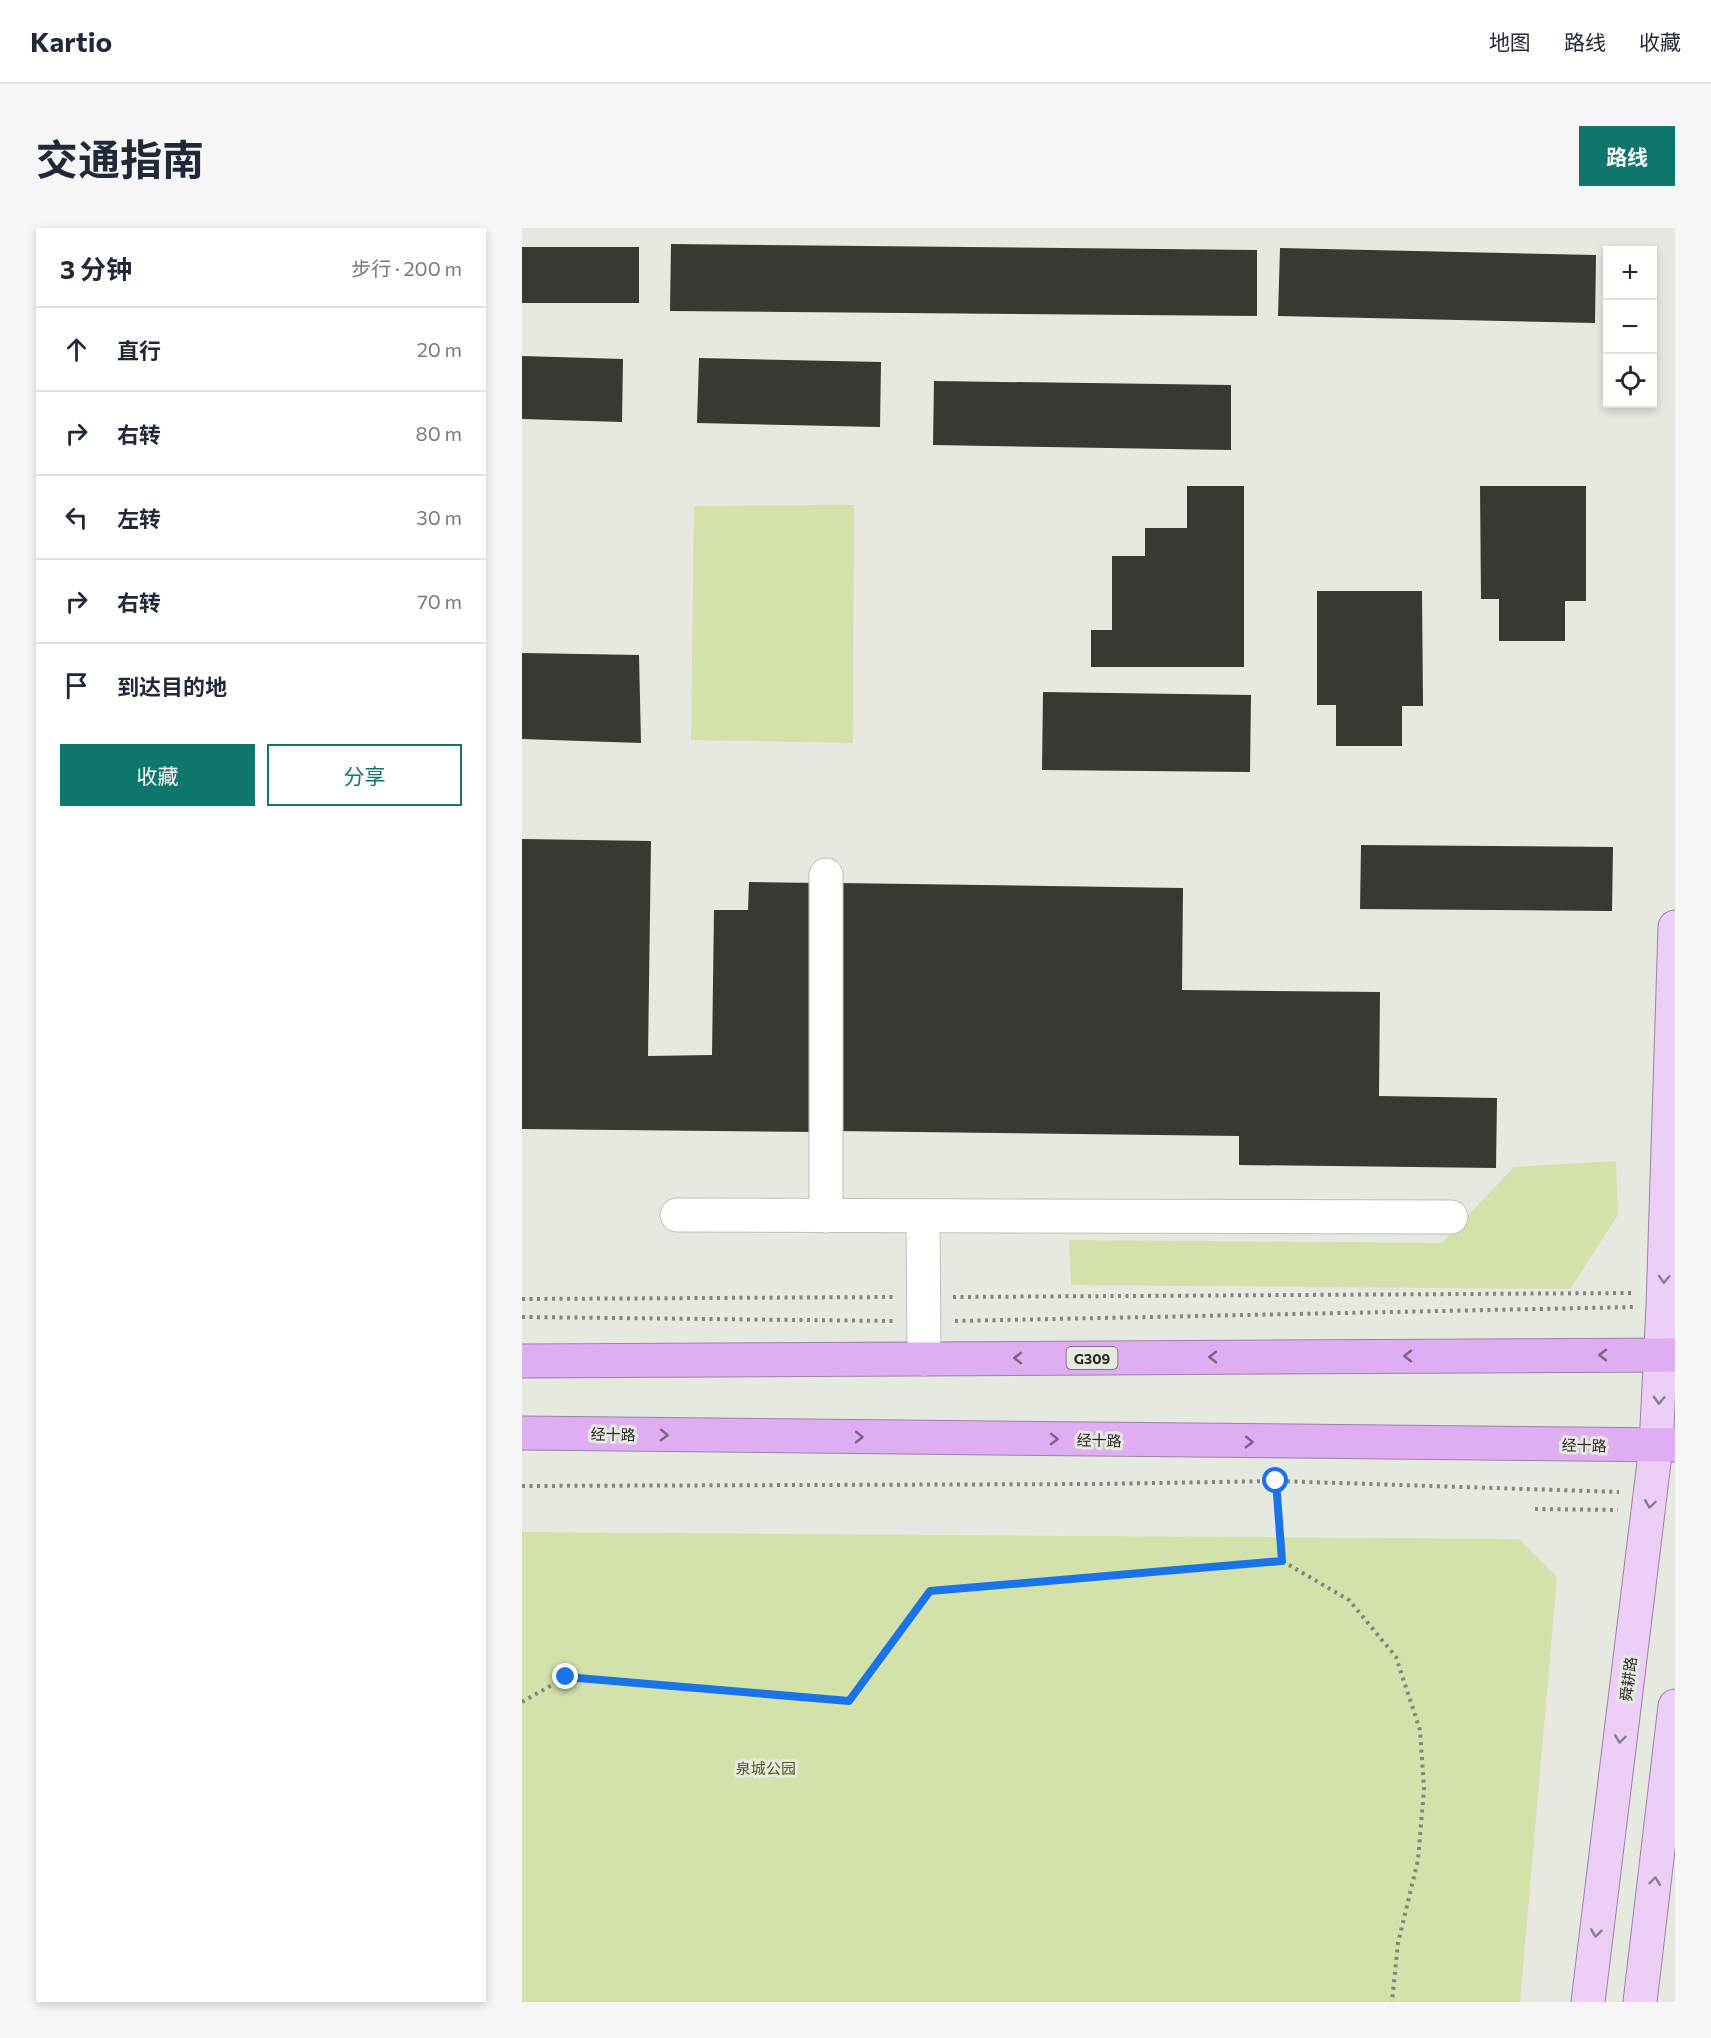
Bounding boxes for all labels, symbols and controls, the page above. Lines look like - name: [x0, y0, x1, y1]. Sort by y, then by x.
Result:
- text: Kartio: [30, 24, 112, 58]
- text: 地图: [1489, 29, 1531, 54]
- text: 路线: [1564, 29, 1606, 54]
- text: 收藏: [1639, 29, 1681, 54]
- button: 路线: [1579, 126, 1675, 186]
- text: 交通指南: [36, 132, 204, 184]
- map controls: [1603, 246, 1657, 408]
- button: +: [1603, 246, 1657, 300]
- text: 3 分钟: [60, 253, 132, 284]
- text: 步行 · 200 m: [351, 256, 462, 280]
- button: −: [1603, 300, 1657, 354]
- icon: ahead: [60, 333, 93, 366]
- text: 直行: [117, 337, 161, 364]
- text: 20 m: [417, 337, 462, 361]
- button: locate: [1603, 354, 1657, 408]
- icon: right: [60, 417, 93, 450]
- text: 右转: [117, 421, 161, 448]
- text: 80 m: [416, 421, 462, 445]
- icon: left: [60, 501, 93, 534]
- text: 左转: [117, 505, 161, 532]
- text: 30 m: [416, 505, 462, 529]
- icon: right: [60, 585, 93, 618]
- text: 右转: [117, 589, 161, 616]
- text: 70 m: [417, 589, 462, 613]
- icon: arrive: [60, 669, 93, 702]
- text: 到达目的地: [117, 673, 227, 700]
- button: 收藏: [60, 744, 255, 806]
- button: 分享: [267, 744, 462, 806]
- one-way arrow: [1657, 1275, 1670, 1284]
- road number: G309: [1066, 1347, 1118, 1369]
- one-way arrow: [1598, 1349, 1607, 1361]
- one-way arrow: [1403, 1350, 1412, 1363]
- one-way arrow: [1208, 1351, 1217, 1364]
- one-way arrow: [1013, 1352, 1022, 1365]
- one-way arrow: [1652, 1396, 1665, 1405]
- street label: 经十路: [590, 1425, 636, 1443]
- one-way arrow: [660, 1429, 669, 1441]
- one-way arrow: [855, 1431, 864, 1443]
- street label: 经十路: [1076, 1431, 1122, 1449]
- one-way arrow: [1050, 1433, 1059, 1446]
- one-way arrow: [1245, 1435, 1254, 1448]
- street label: 经十路: [1561, 1436, 1607, 1454]
- route start: [1262, 1467, 1288, 1493]
- one-way arrow: [1644, 1499, 1656, 1508]
- street label: 舜耕路: [1616, 1656, 1640, 1702]
- route end: [552, 1663, 578, 1689]
- one-way arrow: [1615, 1734, 1627, 1744]
- park label: 泉城公园: [736, 1759, 796, 1777]
- one-way arrow: [1648, 1877, 1660, 1886]
- one-way arrow: [1591, 1928, 1603, 1937]

